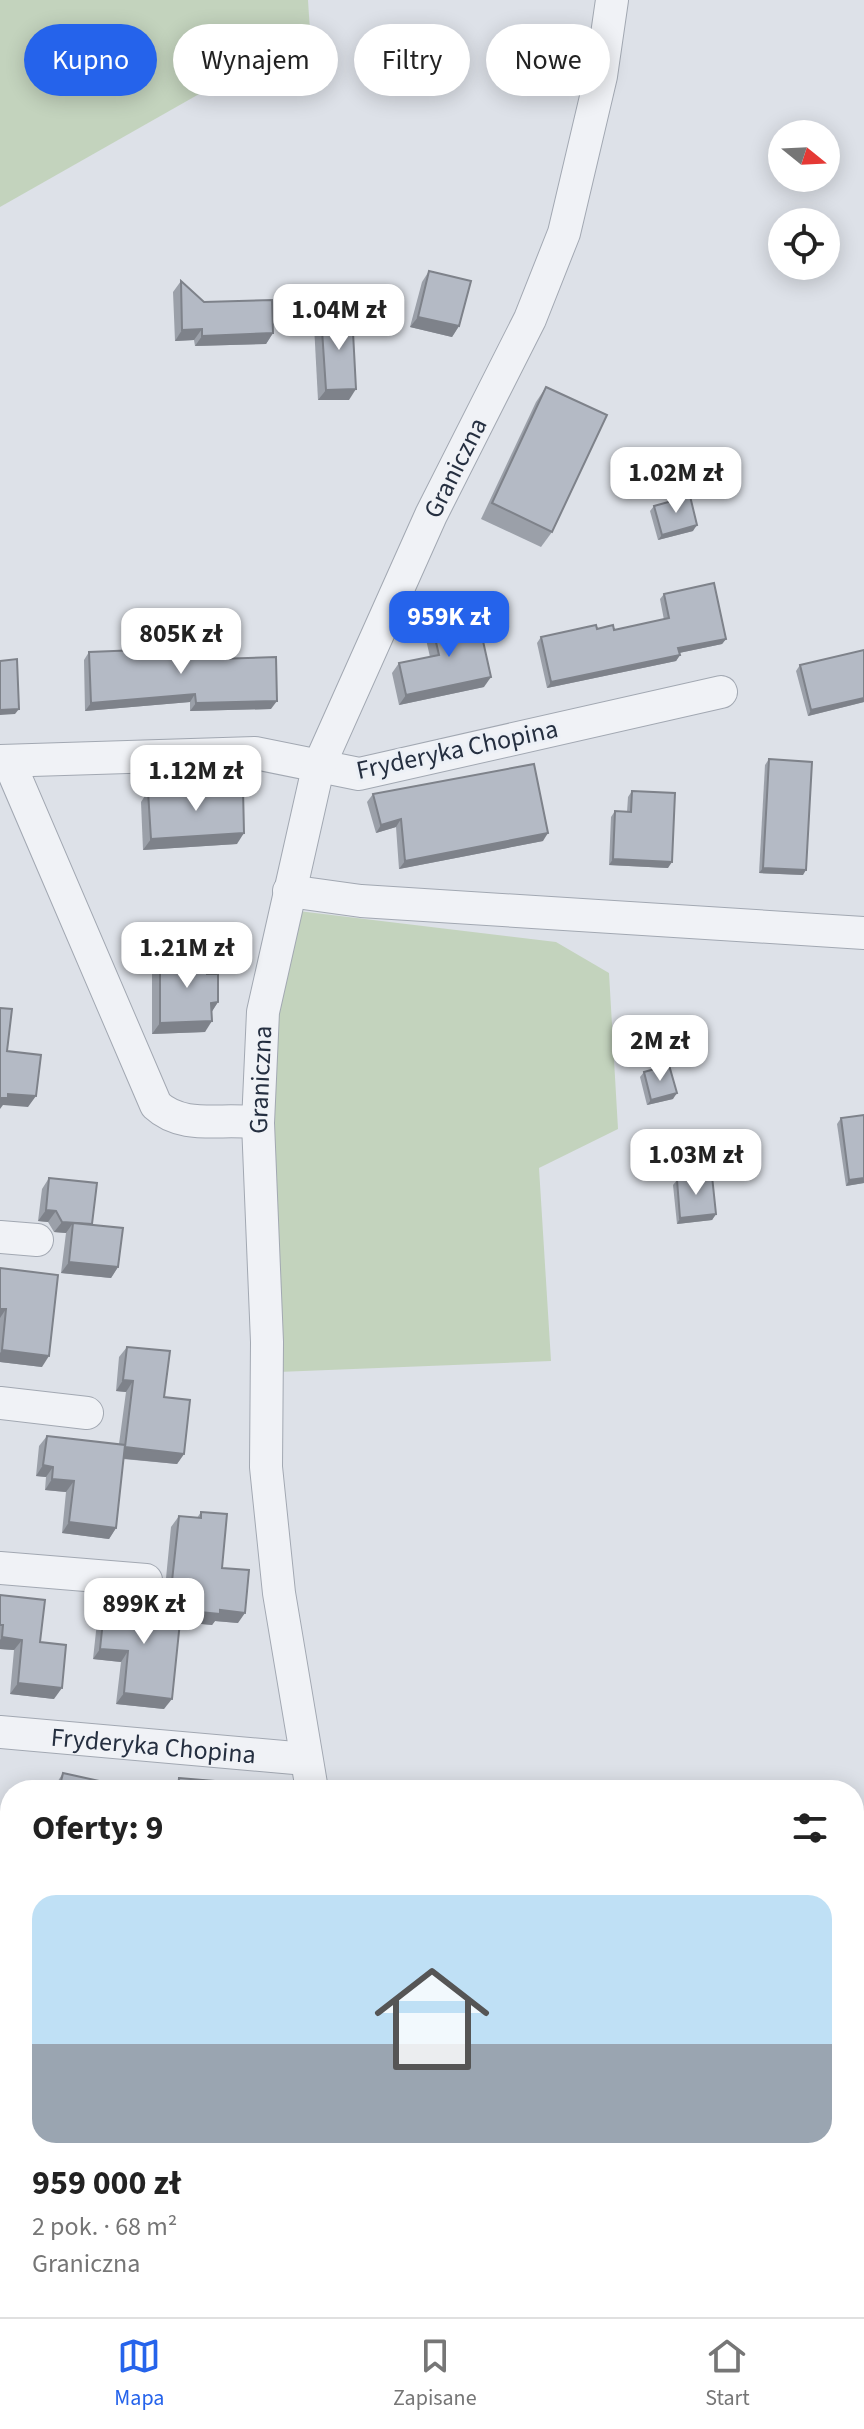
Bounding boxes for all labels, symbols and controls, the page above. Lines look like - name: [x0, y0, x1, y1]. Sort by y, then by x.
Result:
- chip: Kupno: [24, 24, 157, 96]
- chip: Wynajem: [173, 24, 338, 96]
- chip: Filtry: [354, 24, 470, 96]
- chip: Nowe: [486, 24, 610, 96]
- north arrow: [768, 120, 840, 192]
- map controls: [768, 120, 840, 280]
- button: locate: [768, 208, 840, 280]
- pin: 1.04M zł: [256, 284, 422, 352]
- text: 1.04M zł: [291, 291, 387, 328]
- street label: Graniczna: [414, 411, 496, 525]
- pin: 1.02M zł: [593, 447, 759, 515]
- text: 1.02M zł: [628, 454, 724, 491]
- pin: 959K zł: [375, 591, 523, 659]
- text: 959K zł: [407, 598, 491, 635]
- pin: 805K zł: [107, 608, 255, 676]
- text: 805K zł: [139, 615, 223, 652]
- street label: Fryderyka Chopina: [353, 710, 561, 789]
- pin: 1.12M zł: [113, 745, 279, 813]
- text: 1.12M zł: [148, 752, 244, 789]
- pin: 1.21M zł: [104, 922, 270, 990]
- text: 1.21M zł: [139, 929, 235, 966]
- pin: 2M zł: [604, 1015, 716, 1083]
- text: 2M zł: [630, 1022, 690, 1059]
- street label: Graniczna: [240, 1025, 281, 1135]
- pin: 1.03M zł: [613, 1129, 779, 1197]
- text: 1.03M zł: [648, 1136, 744, 1173]
- pin: 899K zł: [70, 1578, 218, 1646]
- text: 899K zł: [102, 1585, 186, 1622]
- street label: Fryderyka Chopina: [49, 1719, 257, 1773]
- text: Oferty: 9: [32, 1804, 163, 1853]
- icon: filters: [788, 1806, 832, 1850]
- icon: home: [360, 1947, 504, 2091]
- text: 959 000 zł: [32, 2159, 181, 2208]
- text: 2 pok. · 68 m²: [32, 2208, 177, 2245]
- text: Graniczna: [32, 2245, 140, 2282]
- tab: Mapa: [114, 2334, 164, 2414]
- tab: Zapisane: [393, 2334, 477, 2414]
- tab: Start: [705, 2334, 750, 2414]

